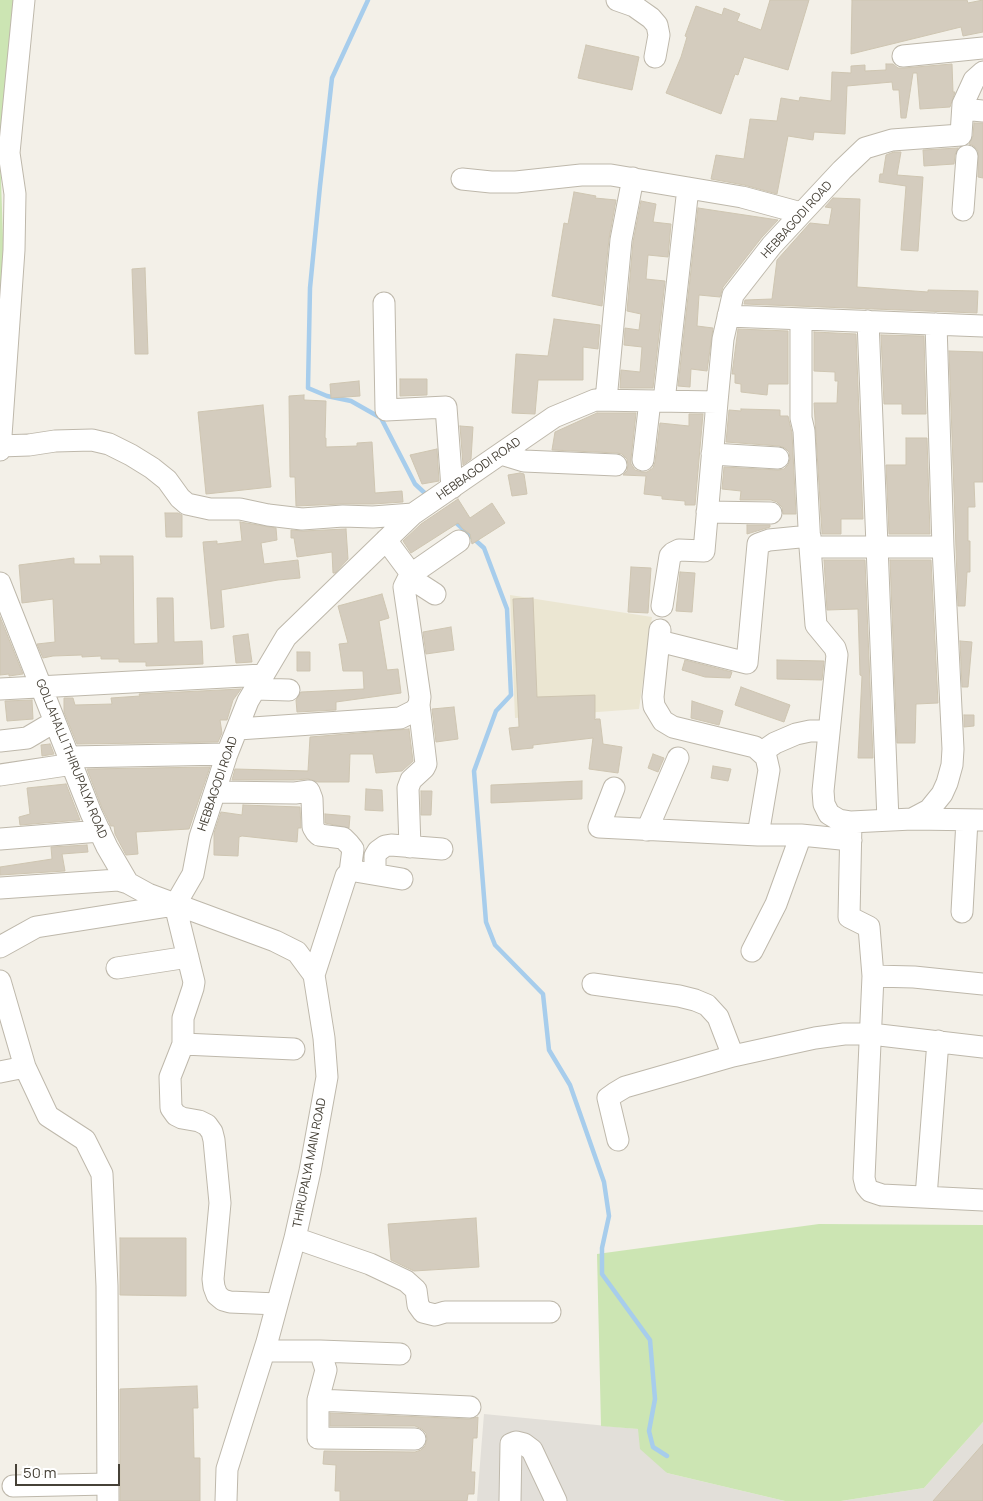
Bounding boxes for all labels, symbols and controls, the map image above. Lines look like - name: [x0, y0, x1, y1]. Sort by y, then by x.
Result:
- street label: HEBBAGODI ROAD: [758, 178, 836, 262]
- street label: HEBBAGODI ROAD: [434, 435, 524, 503]
- street label: GOLLAHALLI THIRUPALYA ROAD: [32, 677, 110, 841]
- street label: HEBBAGODI ROAD: [195, 735, 241, 833]
- street label: THIRUPALYA MAIN ROAD: [290, 1097, 330, 1229]
- scale bar: [18, 1454, 122, 1486]
- text: 50 m: [23, 1462, 57, 1483]

